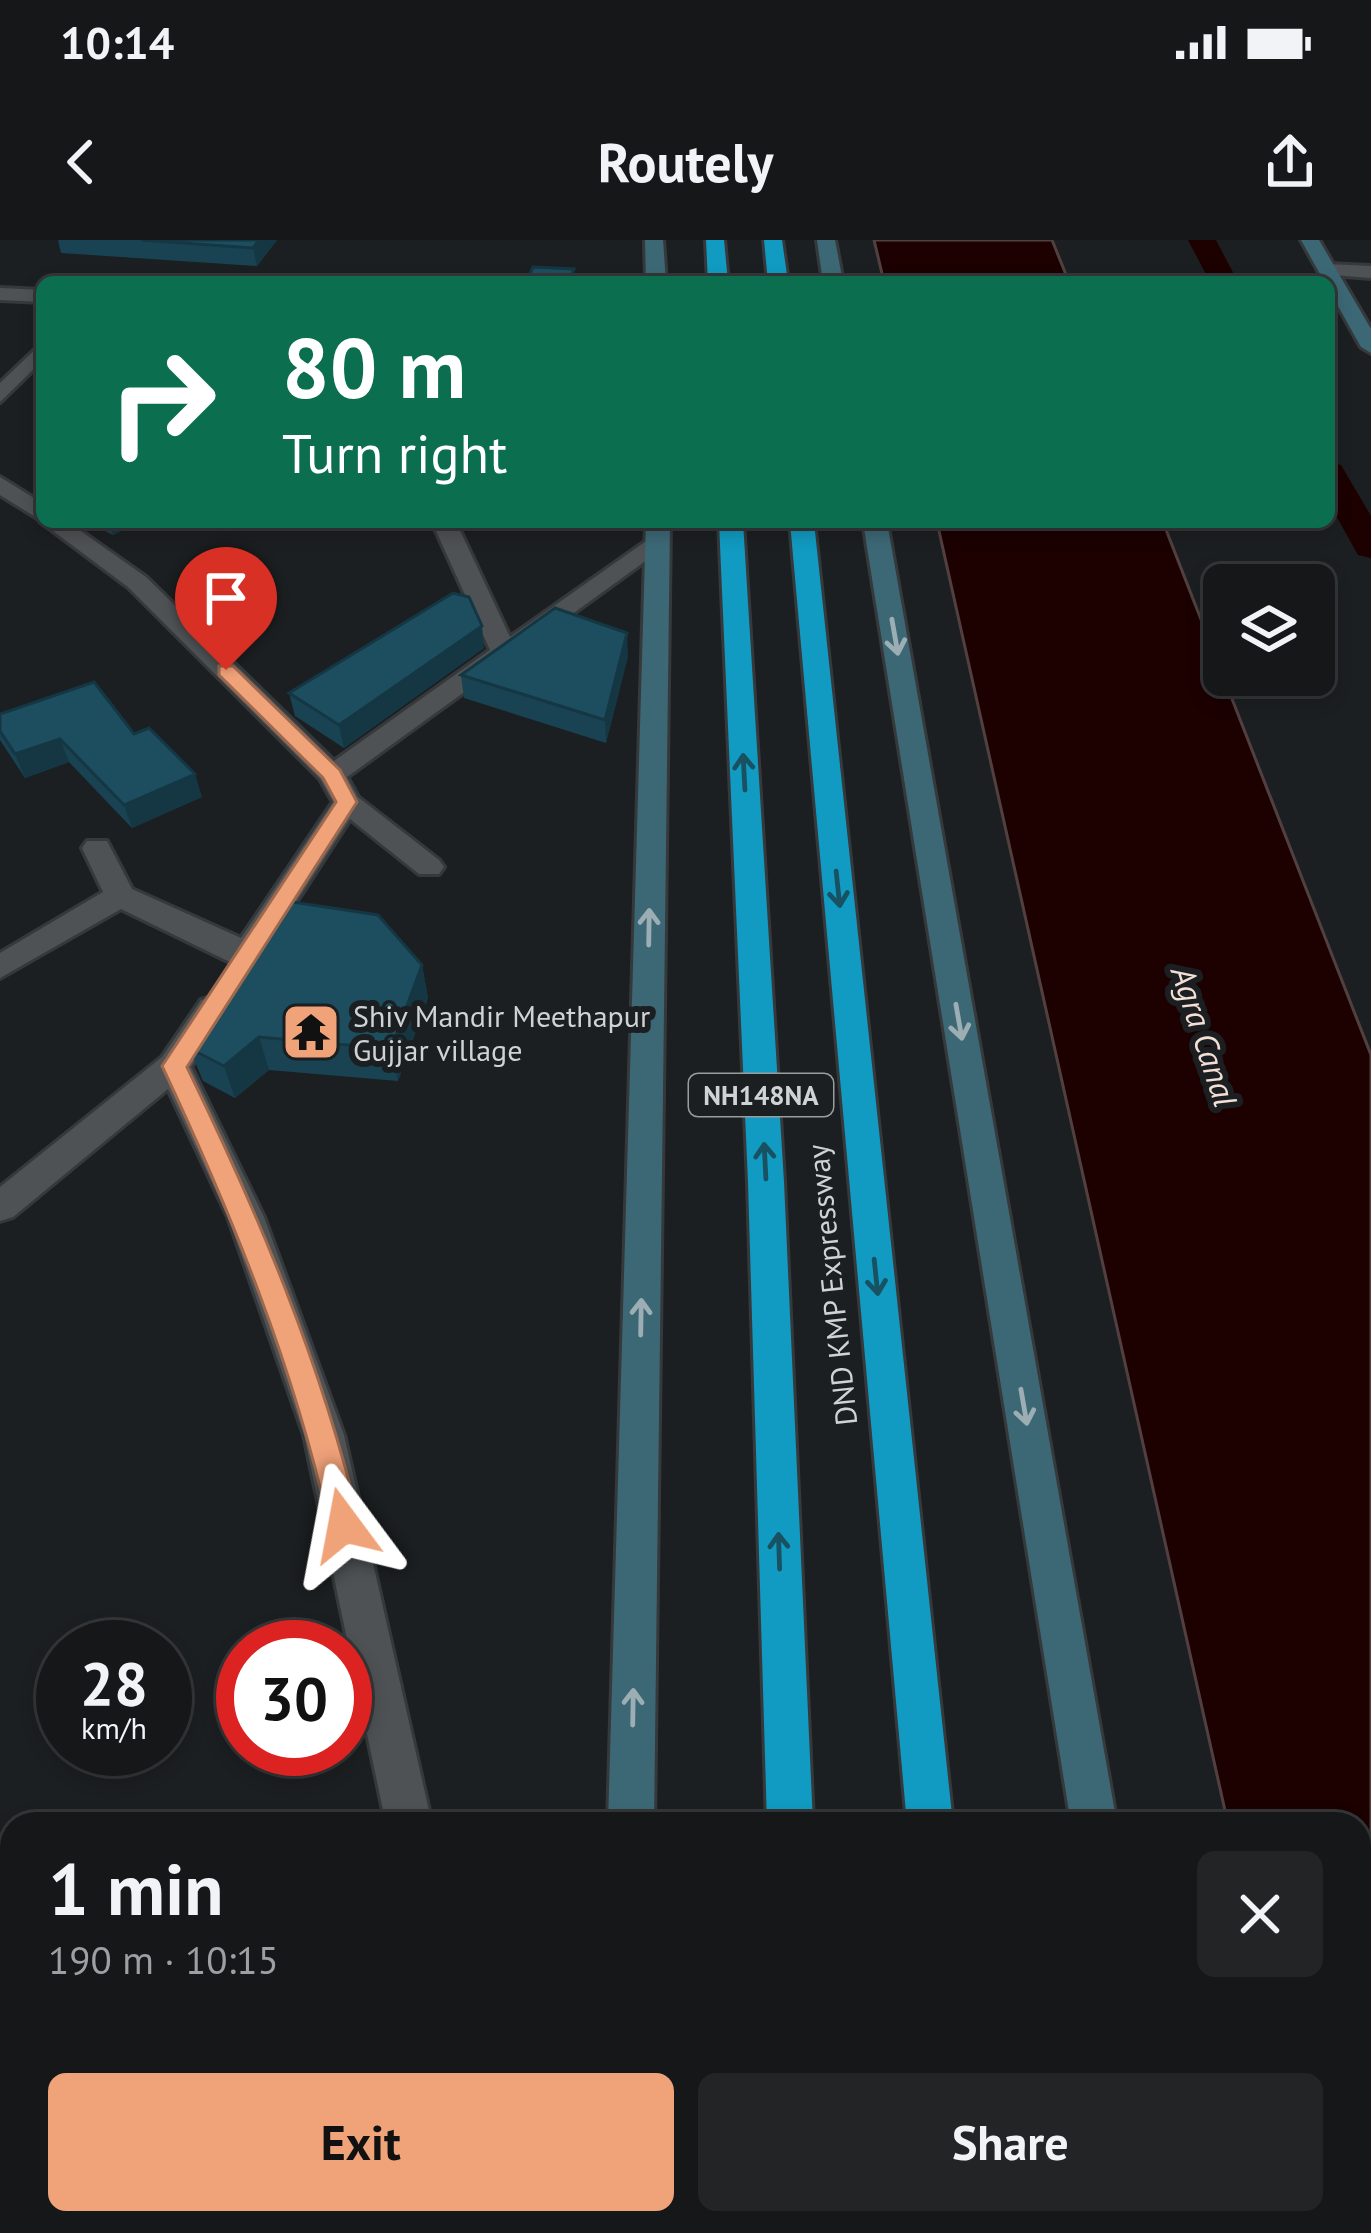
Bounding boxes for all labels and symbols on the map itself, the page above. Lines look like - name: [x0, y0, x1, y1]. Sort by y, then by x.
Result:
- pin: [175, 547, 277, 670]
- one-way arrow: [884, 617, 907, 656]
- one-way arrow: [732, 753, 755, 792]
- one-way arrow: [827, 869, 850, 908]
- one-way arrow: [637, 908, 660, 947]
- water label: Agra Canal: [1161, 958, 1248, 1112]
- place label: Shiv Mandir Meethapur Gujjar village: [353, 996, 650, 1069]
- temple icon: Shiv Mandir Meethapur Gujjar village: [280, 1001, 342, 1063]
- one-way arrow: [949, 1002, 972, 1041]
- road number: NH148NA: [689, 1074, 833, 1116]
- one-way arrow: [753, 1142, 776, 1181]
- street label: DND KMP Expressway: [797, 1143, 865, 1427]
- one-way arrow: [865, 1257, 888, 1296]
- one-way arrow: [629, 1298, 652, 1337]
- one-way arrow: [1013, 1386, 1036, 1425]
- position arrow: [281, 1462, 407, 1588]
- one-way arrow: [767, 1532, 790, 1571]
- speed limit sign: 30: [216, 1620, 372, 1776]
- one-way arrow: [622, 1688, 645, 1727]

